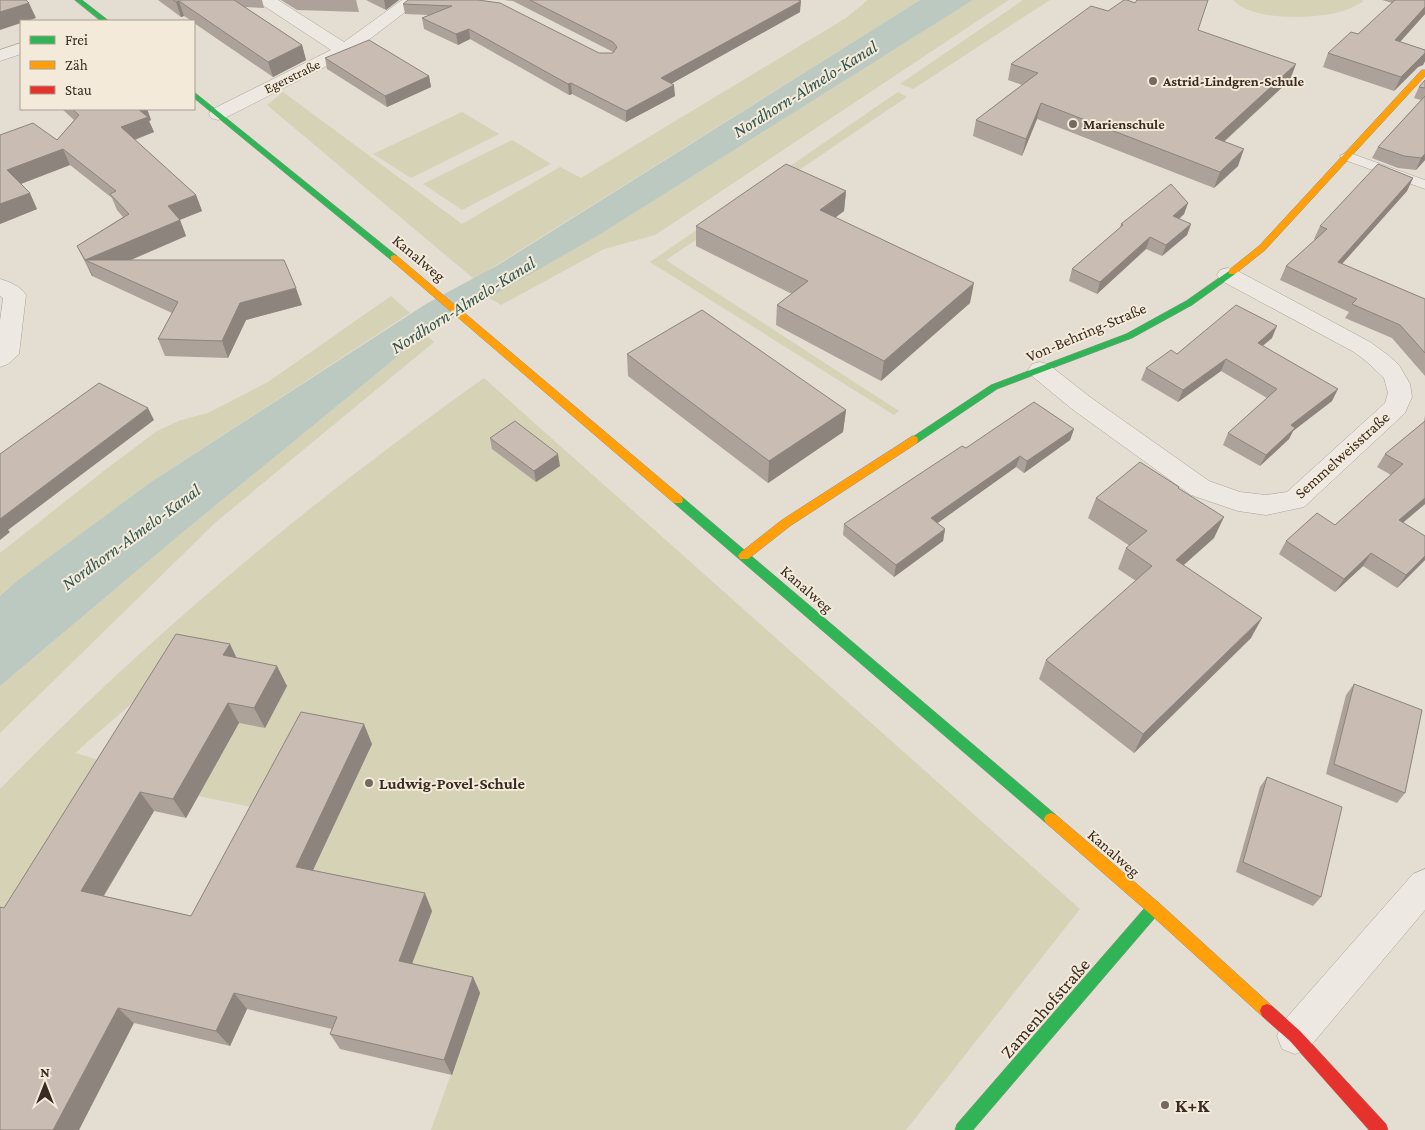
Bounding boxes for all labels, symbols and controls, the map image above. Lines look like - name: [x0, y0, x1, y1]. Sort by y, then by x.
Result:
- legend: [20, 20, 195, 110]
- text: Frei: [65, 32, 88, 48]
- water label: Nordhorn-Almelo-Kanal: [729, 36, 881, 141]
- street label: Egerstraße: [261, 56, 323, 96]
- text: Zäh: [65, 57, 88, 73]
- place label: Astrid-Lindgren-Schule: [1162, 73, 1305, 89]
- marker: Astrid-Lindgren-Schule: [1147, 75, 1159, 87]
- text: Stau: [65, 82, 92, 98]
- place label: Marienschule: [1083, 116, 1165, 132]
- marker: Marienschule: [1067, 118, 1079, 130]
- street label: Kanalweg: [389, 231, 449, 286]
- water label: Nordhorn-Almelo-Kanal: [387, 252, 539, 357]
- street label: Von-Behring-Straße: [1023, 299, 1149, 366]
- street label: Semmelweisstraße: [1291, 408, 1393, 502]
- water label: Nordhorn-Almelo-Kanal: [58, 480, 205, 594]
- street label: Kanalweg: [777, 562, 837, 617]
- place label: Ludwig-Povel-Schule: [379, 775, 525, 792]
- marker: Ludwig-Povel-Schule: [363, 777, 375, 789]
- street label: Kanalweg: [1084, 826, 1144, 881]
- street label: Zamenhofstraße: [996, 954, 1094, 1062]
- north arrow: [20, 1060, 70, 1110]
- text: N: [40, 1064, 50, 1080]
- place label: K+K: [1175, 1095, 1210, 1116]
- marker: K+K: [1159, 1099, 1171, 1111]

